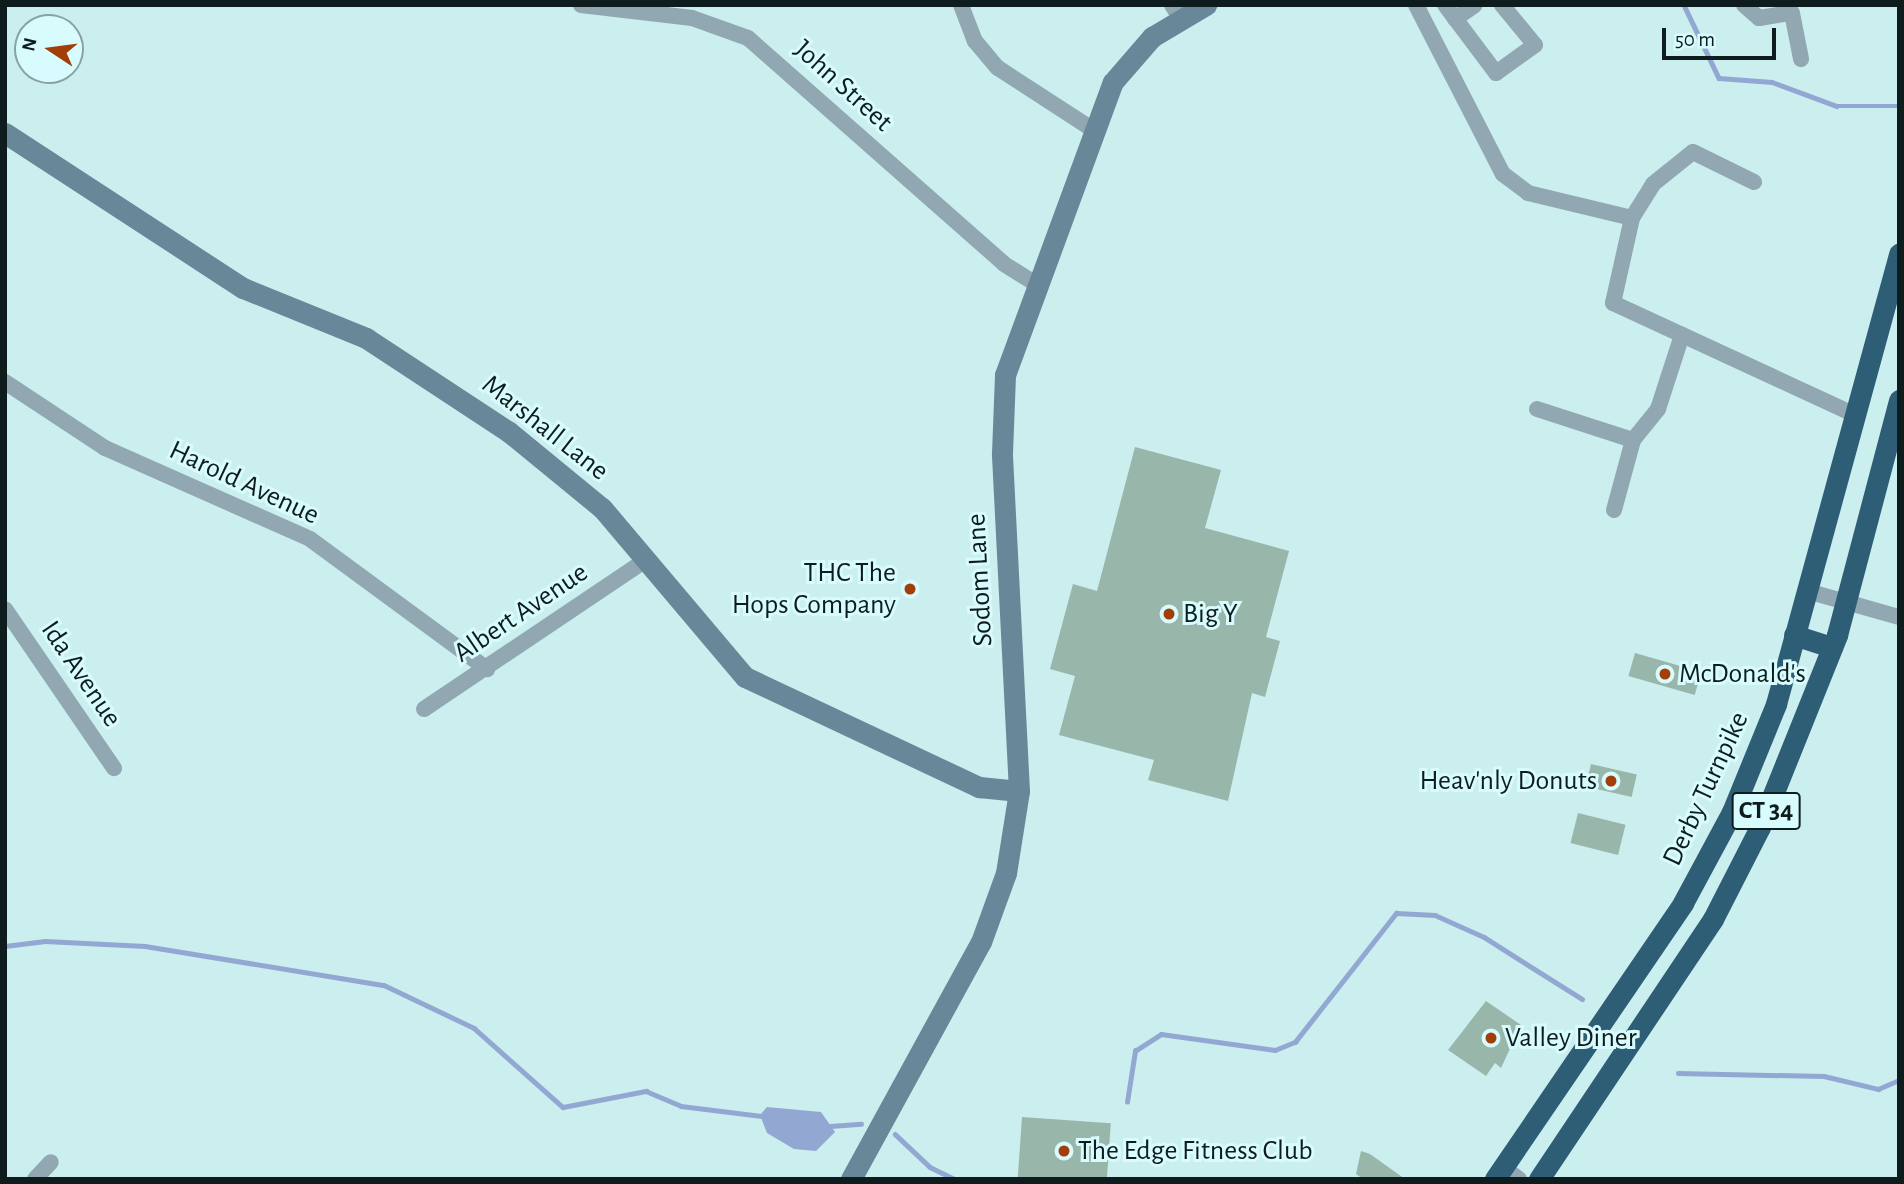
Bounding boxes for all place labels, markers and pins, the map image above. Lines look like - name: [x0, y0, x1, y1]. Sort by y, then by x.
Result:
- place label: THC The Hops Company: [732, 556, 896, 622]
- marker: THC The Hops Company: [902, 581, 918, 597]
- place label: Big Y: [1183, 597, 1238, 631]
- marker: Big Y: [1161, 606, 1177, 622]
- place label: McDonald's: [1679, 657, 1806, 691]
- marker: McDonald's: [1657, 666, 1673, 682]
- place label: Heav'nly Donuts: [1420, 764, 1597, 798]
- marker: Heav'nly Donuts: [1603, 773, 1619, 789]
- place label: Valley Diner: [1505, 1021, 1637, 1055]
- marker: Valley Diner: [1483, 1030, 1499, 1046]
- place label: The Edge Fitness Club: [1078, 1134, 1313, 1168]
- marker: The Edge Fitness Club: [1056, 1143, 1072, 1159]

